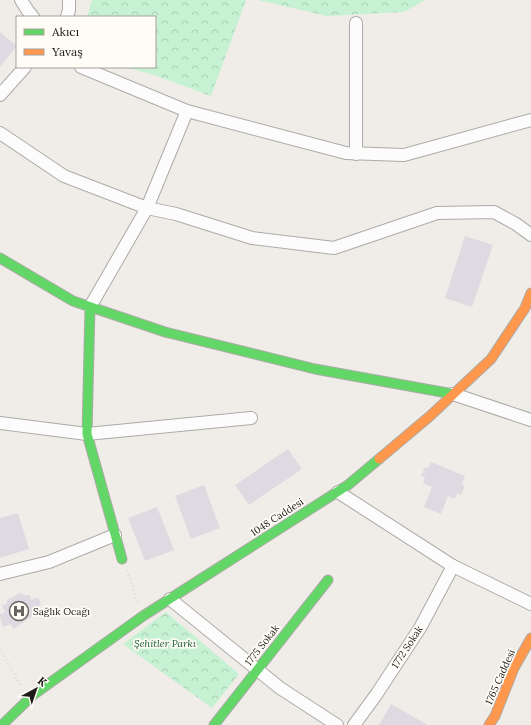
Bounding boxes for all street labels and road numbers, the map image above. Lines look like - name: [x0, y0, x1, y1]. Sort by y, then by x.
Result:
- street label: 1048 Caddesi: [248, 495, 306, 539]
- street label: 1775 Sokak: [242, 621, 282, 668]
- street label: 1772 Sokak: [388, 623, 426, 671]
- street label: 1765 Caddesi: [482, 647, 518, 707]

